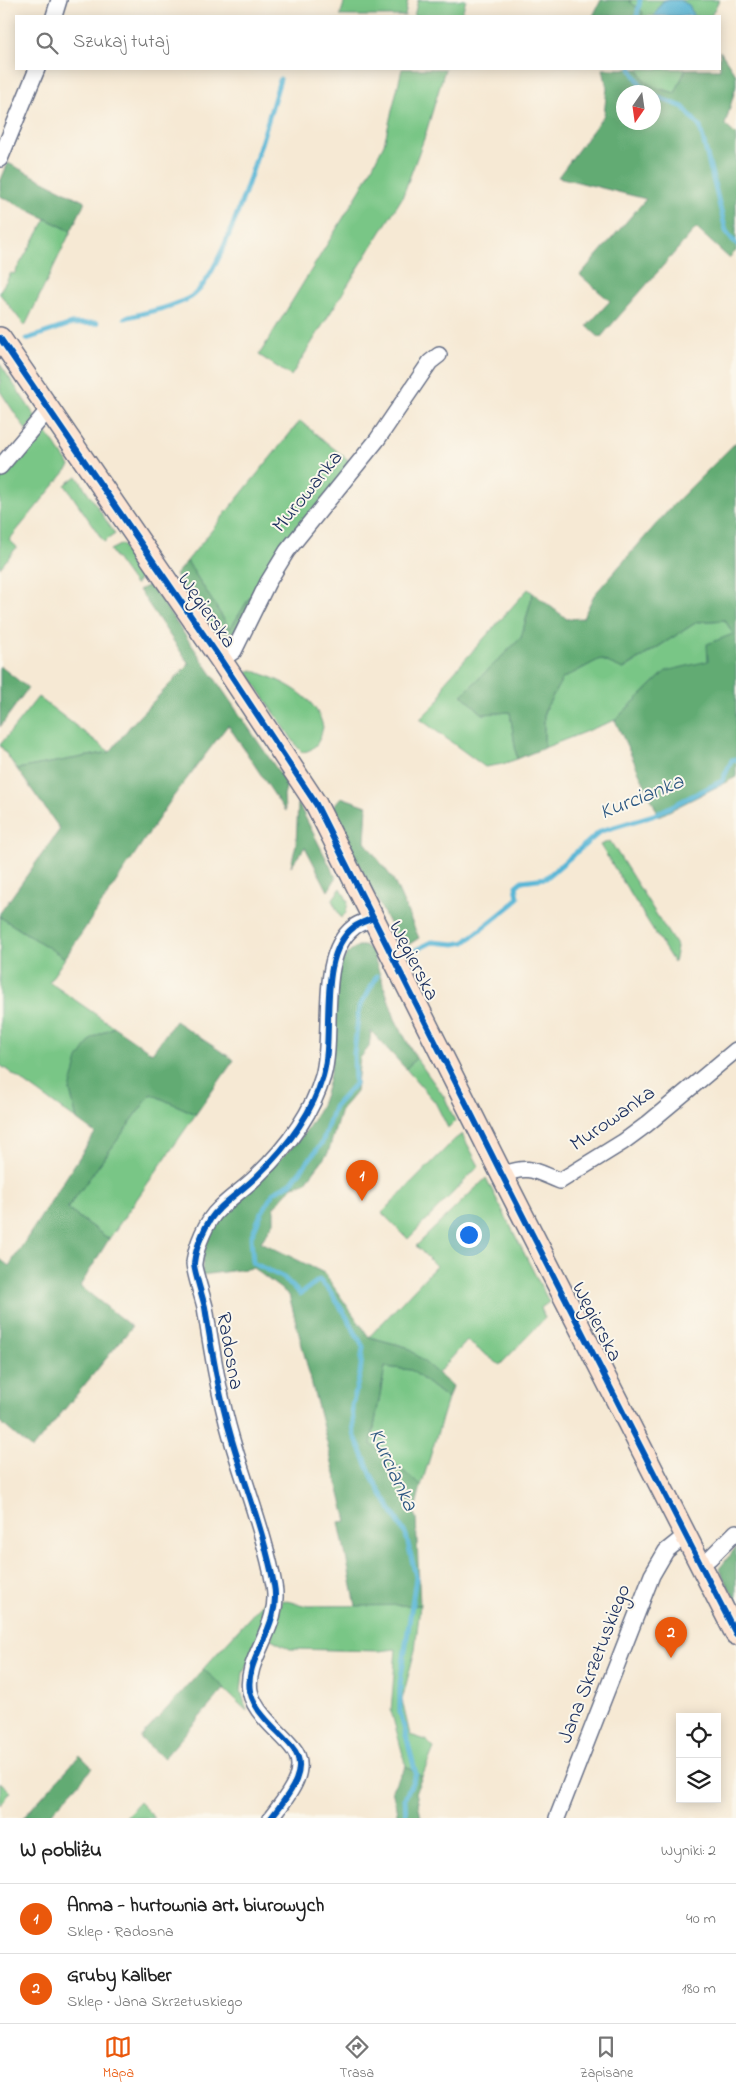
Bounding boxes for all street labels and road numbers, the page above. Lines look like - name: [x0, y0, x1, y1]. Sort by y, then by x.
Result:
- street label: Murowanka: [265, 444, 351, 540]
- street label: Węgierska: [167, 567, 243, 656]
- street label: Węgierska: [378, 916, 446, 1007]
- street label: Murowanka: [564, 1079, 662, 1159]
- street label: Węgierska: [561, 1277, 629, 1368]
- street label: Radosna: [207, 1310, 251, 1392]
- street label: Jana Skrzetuskiego: [551, 1580, 641, 1749]

